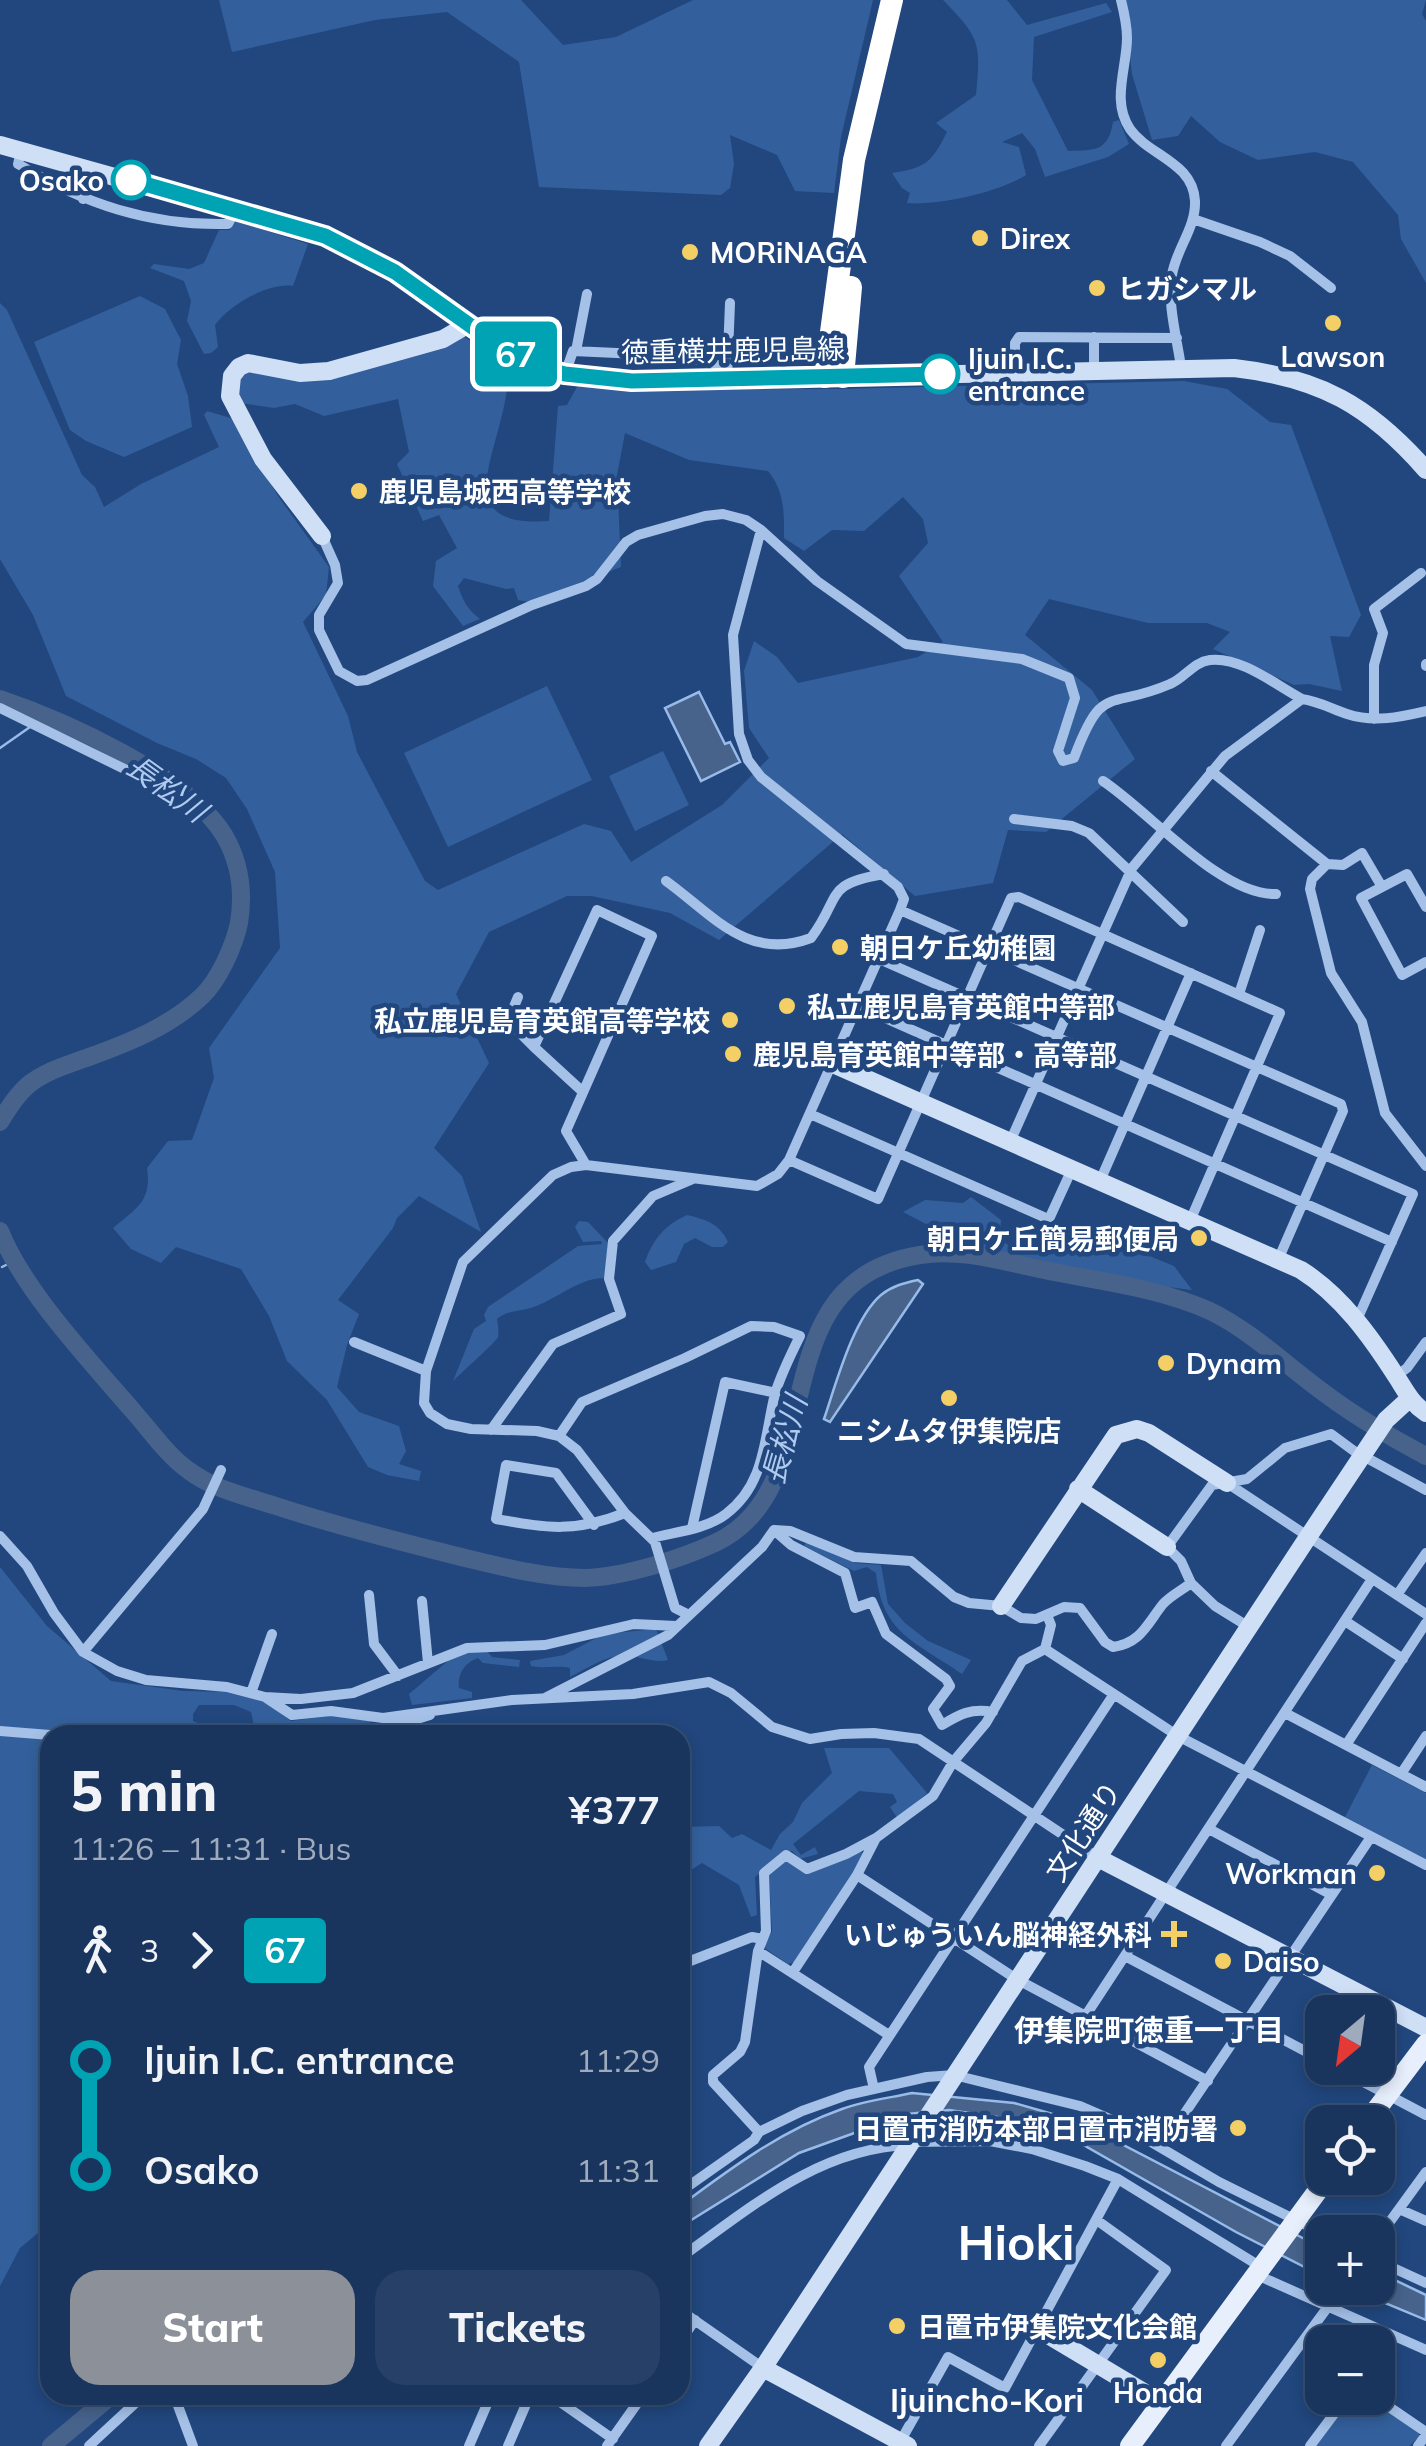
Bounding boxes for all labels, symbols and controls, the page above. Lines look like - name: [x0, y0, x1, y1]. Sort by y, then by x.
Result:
- marker: Osako: [112, 161, 150, 199]
- place label: Osako: [19, 163, 104, 198]
- place label: Direx: [1000, 221, 1071, 256]
- marker: Direx: [969, 227, 991, 249]
- place label: MORiNAGA: [710, 235, 867, 270]
- marker: MORiNAGA: [679, 241, 701, 263]
- place label: ヒガシマル: [1117, 271, 1257, 306]
- marker: ヒガシマル: [1086, 277, 1108, 299]
- marker: Lawson: [1322, 312, 1344, 334]
- line badge: 67: [471, 322, 561, 386]
- street label: 徳重横井鹿児島線: [621, 331, 845, 369]
- text: 67: [495, 332, 537, 376]
- place label: Lawson: [1281, 339, 1385, 374]
- place label: Ijuin I.C. entrance: [968, 341, 1085, 408]
- marker: Ijuin I.C. entrance: [921, 355, 959, 393]
- place label: 鹿児島城西高等学校: [379, 474, 631, 509]
- marker: 鹿児島城西高等学校: [348, 480, 370, 502]
- water label: 長松川: [119, 746, 217, 832]
- place label: 朝日ケ丘幼稚園: [860, 930, 1056, 965]
- marker: 朝日ケ丘幼稚園: [829, 936, 851, 958]
- place label: 私立鹿児島育英館中等部: [807, 989, 1115, 1024]
- marker: 私立鹿児島育英館中等部: [776, 995, 798, 1017]
- place label: 私立鹿児島育英館高等学校: [374, 1003, 710, 1038]
- marker: 私立鹿児島育英館高等学校: [719, 1009, 741, 1031]
- place label: 鹿児島育英館中等部・高等部: [753, 1037, 1117, 1072]
- marker: 鹿児島育英館中等部・高等部: [722, 1043, 744, 1065]
- place label: 朝日ケ丘簡易郵便局: [927, 1221, 1179, 1256]
- marker: 朝日ケ丘簡易郵便局: [1188, 1227, 1210, 1249]
- place label: Dynam: [1186, 1346, 1282, 1381]
- marker: Dynam: [1155, 1352, 1177, 1374]
- marker: ニシムタ伊集院店: [938, 1387, 960, 1409]
- water label: 長松川: [753, 1389, 815, 1488]
- place label: ニシムタ伊集院店: [837, 1413, 1061, 1448]
- text: 5 min: [70, 1756, 217, 1825]
- street label: 文化通り: [1038, 1774, 1128, 1888]
- text: ¥377: [569, 1786, 660, 1834]
- text: 11:26 – 11:31 · Bus: [70, 1828, 351, 1868]
- place label: Workman: [1225, 1856, 1357, 1891]
- marker: Workman: [1366, 1862, 1388, 1884]
- place label: いじゅういん脳神経外科: [844, 1917, 1152, 1952]
- marker: いじゅういん脳神経外科: [1161, 1921, 1187, 1947]
- icon: walk: [70, 1923, 125, 1978]
- icon: forward: [174, 1923, 229, 1978]
- text: 67: [264, 1928, 306, 1972]
- text: 3: [140, 1930, 159, 1970]
- place label: Daiso: [1243, 1944, 1320, 1979]
- marker: Daiso: [1212, 1950, 1234, 1972]
- north arrow: [1305, 1995, 1395, 2085]
- map controls: [1305, 1995, 1395, 2415]
- district label: 伊集院町徳重一丁目: [1014, 2011, 1284, 2049]
- text: Ijuin I.C. entrance: [144, 2036, 455, 2084]
- text: 11:29: [576, 2040, 660, 2080]
- button: locate: [1305, 2105, 1395, 2195]
- place label: 日置市消防本部日置市消防署: [854, 2111, 1218, 2146]
- marker: 日置市消防本部日置市消防署: [1227, 2117, 1249, 2139]
- text: Osako: [144, 2146, 260, 2194]
- text: 11:31: [576, 2150, 660, 2190]
- district label: Hioki: [957, 2212, 1075, 2272]
- button: +: [1305, 2215, 1395, 2305]
- button: Start: [70, 2270, 355, 2385]
- button: Tickets: [375, 2270, 660, 2385]
- place label: 日置市伊集院文化会館: [917, 2309, 1197, 2344]
- marker: 日置市伊集院文化会館: [886, 2315, 908, 2337]
- button: −: [1305, 2325, 1395, 2415]
- marker: Honda: [1147, 2349, 1169, 2371]
- place label: Honda: [1113, 2375, 1203, 2410]
- district label: Ijuincho-Kori: [890, 2380, 1084, 2420]

